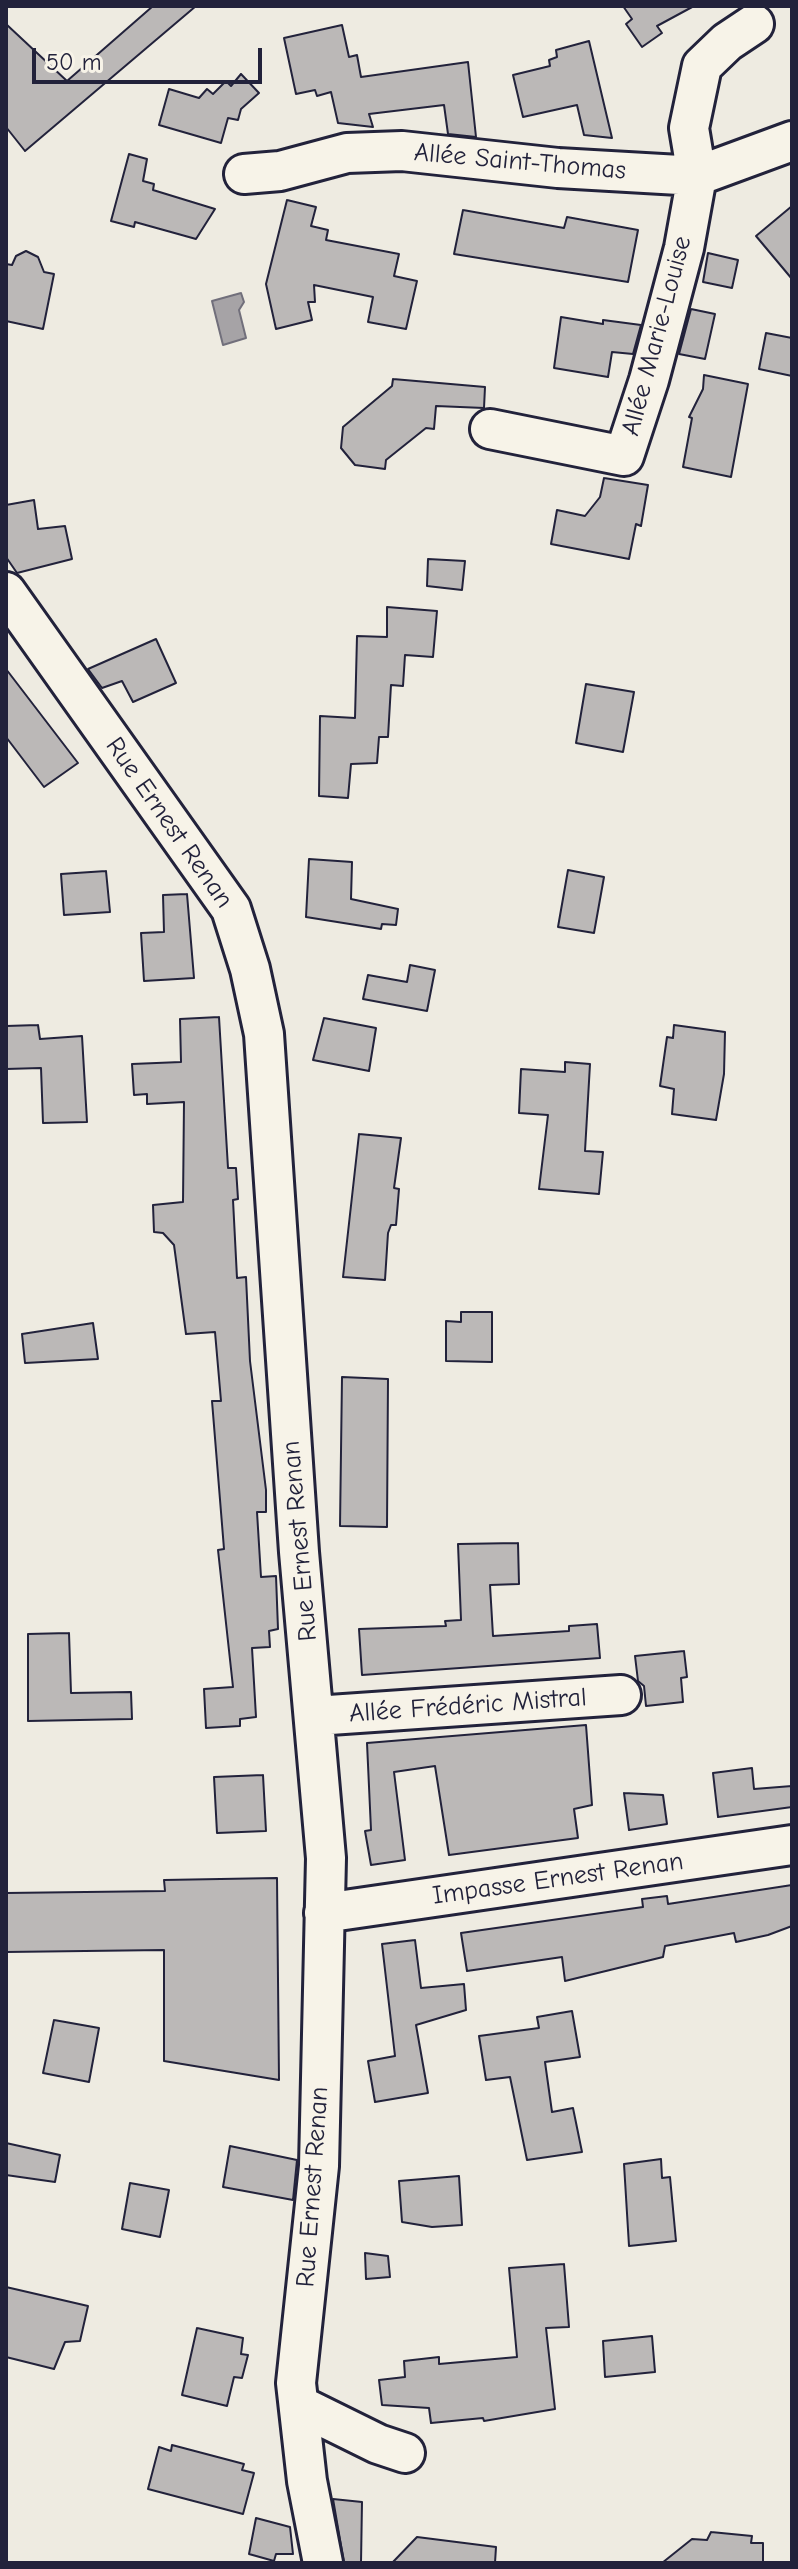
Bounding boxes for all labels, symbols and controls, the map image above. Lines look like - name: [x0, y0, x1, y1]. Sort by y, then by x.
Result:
- scale bar: [36, 32, 266, 82]
- text: 50 m: [46, 48, 102, 76]
- street label: Allée Saint-Thomas: [413, 137, 627, 187]
- street label: Allée Marie-Louise: [615, 233, 699, 439]
- street label: Rue Ernest Renan: [99, 732, 239, 914]
- street label: Rue Ernest Renan: [276, 1439, 324, 1643]
- street label: Allée Frédéric Mistral: [348, 1682, 588, 1730]
- street label: Impasse Ernest Renan: [431, 1846, 685, 1912]
- street label: Rue Ernest Renan: [290, 2086, 336, 2288]

